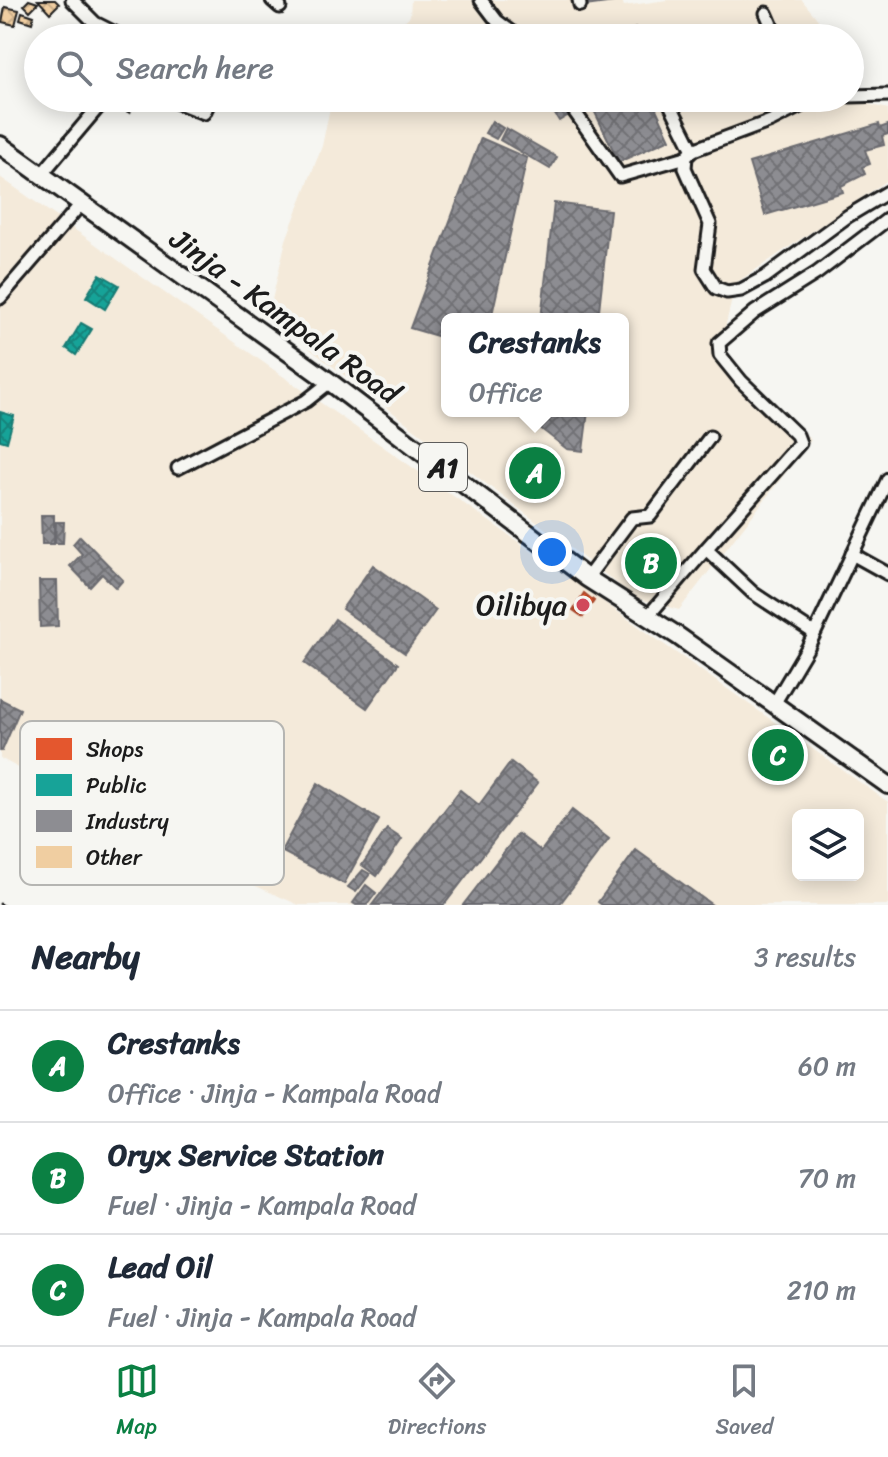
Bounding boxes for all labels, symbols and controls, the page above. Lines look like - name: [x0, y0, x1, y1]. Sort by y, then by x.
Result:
- search box: [24, 24, 864, 112]
- text: Search here: [116, 41, 274, 95]
- icon: search: [52, 46, 96, 90]
- street label: Jinja - Kampala Road: [157, 213, 414, 420]
- popup: [441, 313, 629, 417]
- text: Crestanks: [469, 315, 601, 369]
- text: Office: [469, 369, 543, 415]
- road number: A1: [419, 443, 467, 491]
- pin: A: [509, 443, 561, 503]
- your location: [532, 532, 572, 572]
- pin: B: [625, 533, 677, 593]
- place label: Oilibya: [476, 578, 567, 632]
- marker: Oilibya: [574, 596, 592, 614]
- legend: [20, 721, 284, 885]
- pin: C: [752, 725, 804, 785]
- text: Shops: [86, 730, 143, 769]
- text: Public: [86, 766, 147, 805]
- text: Industry: [85, 802, 170, 841]
- map controls: [792, 809, 864, 881]
- button: layers: [792, 809, 864, 881]
- text: Other: [86, 838, 143, 877]
- text: Nearby: [32, 927, 140, 987]
- text: 3 results: [754, 934, 856, 980]
- text: Crestanks: [108, 1016, 240, 1070]
- text: A: [49, 1043, 67, 1089]
- text: 60 m: [798, 1043, 856, 1089]
- text: Office · Jinja - Kampala Road: [108, 1070, 441, 1116]
- text: Oryx Service Station: [108, 1128, 384, 1182]
- text: B: [50, 1155, 66, 1201]
- text: 70 m: [798, 1155, 856, 1201]
- text: Fuel · Jinja - Kampala Road: [108, 1182, 416, 1228]
- text: Lead Oil: [108, 1240, 212, 1294]
- text: C: [50, 1267, 66, 1313]
- text: 210 m: [787, 1267, 856, 1313]
- text: Fuel · Jinja - Kampala Road: [108, 1294, 416, 1340]
- tab: Map: [115, 1359, 159, 1446]
- tab: Directions: [388, 1359, 486, 1446]
- tab: Saved: [715, 1359, 773, 1446]

